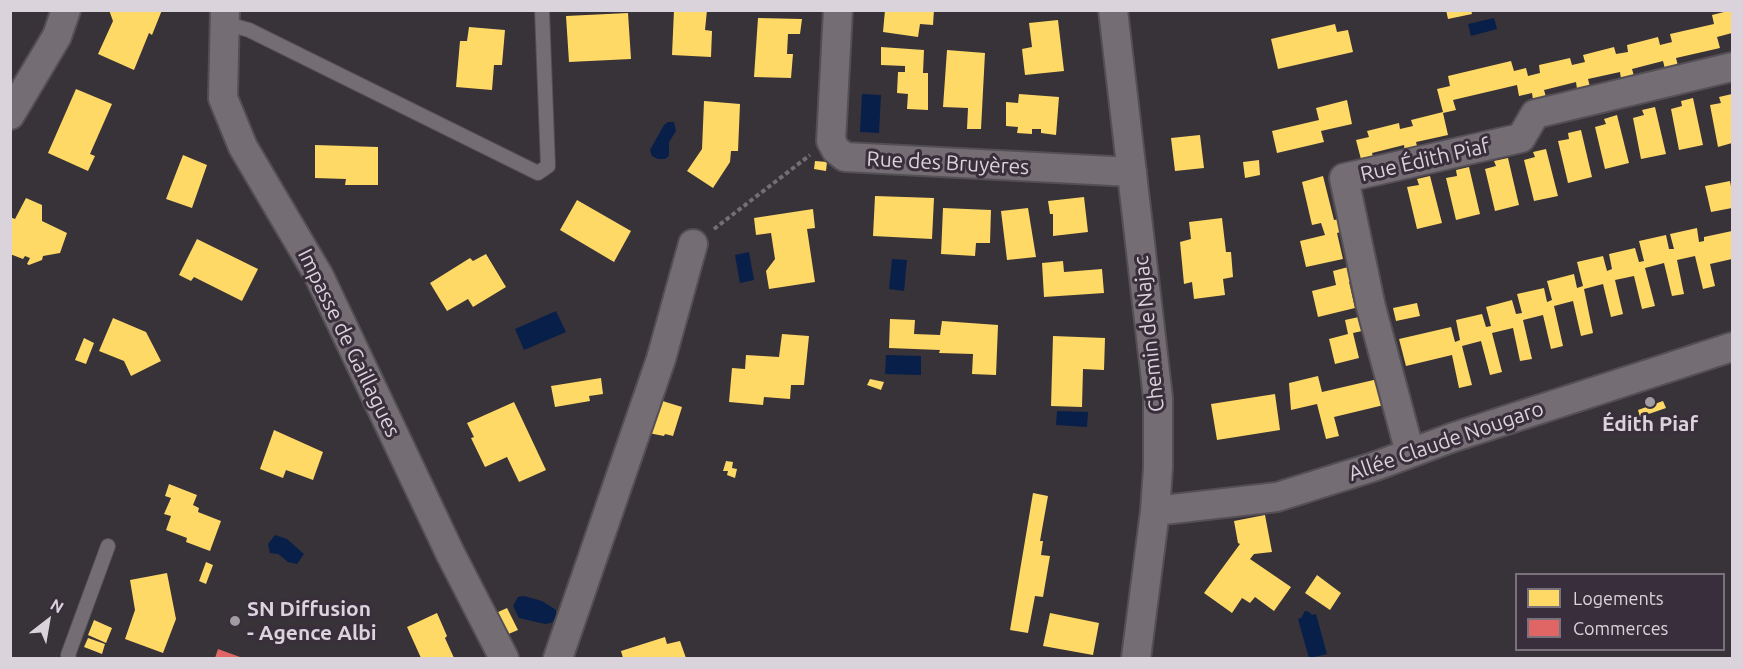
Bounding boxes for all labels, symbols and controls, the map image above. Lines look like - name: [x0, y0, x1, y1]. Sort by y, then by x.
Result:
- street label: Rue Édith Piaf: [1358, 133, 1492, 187]
- street label: Rue des Bruyères: [866, 146, 1030, 180]
- street label: Impasse de Gaillagues: [292, 245, 406, 441]
- street label: Chemin de Najac: [1128, 255, 1170, 413]
- marker: Édith Piaf: [1643, 395, 1657, 409]
- street label: Allée Claude Nougaro: [1345, 396, 1547, 486]
- place label: Édith Piaf: [1602, 411, 1698, 437]
- legend: [1515, 573, 1725, 651]
- text: Logements: [1573, 588, 1664, 608]
- north arrow: [18, 591, 78, 651]
- text: N: [48, 595, 67, 616]
- place label: SN Diffusion - Agence Albi: [247, 596, 377, 646]
- marker: SN Diffusion - Agence Albi: [228, 614, 242, 628]
- text: Commerces: [1573, 618, 1668, 638]

